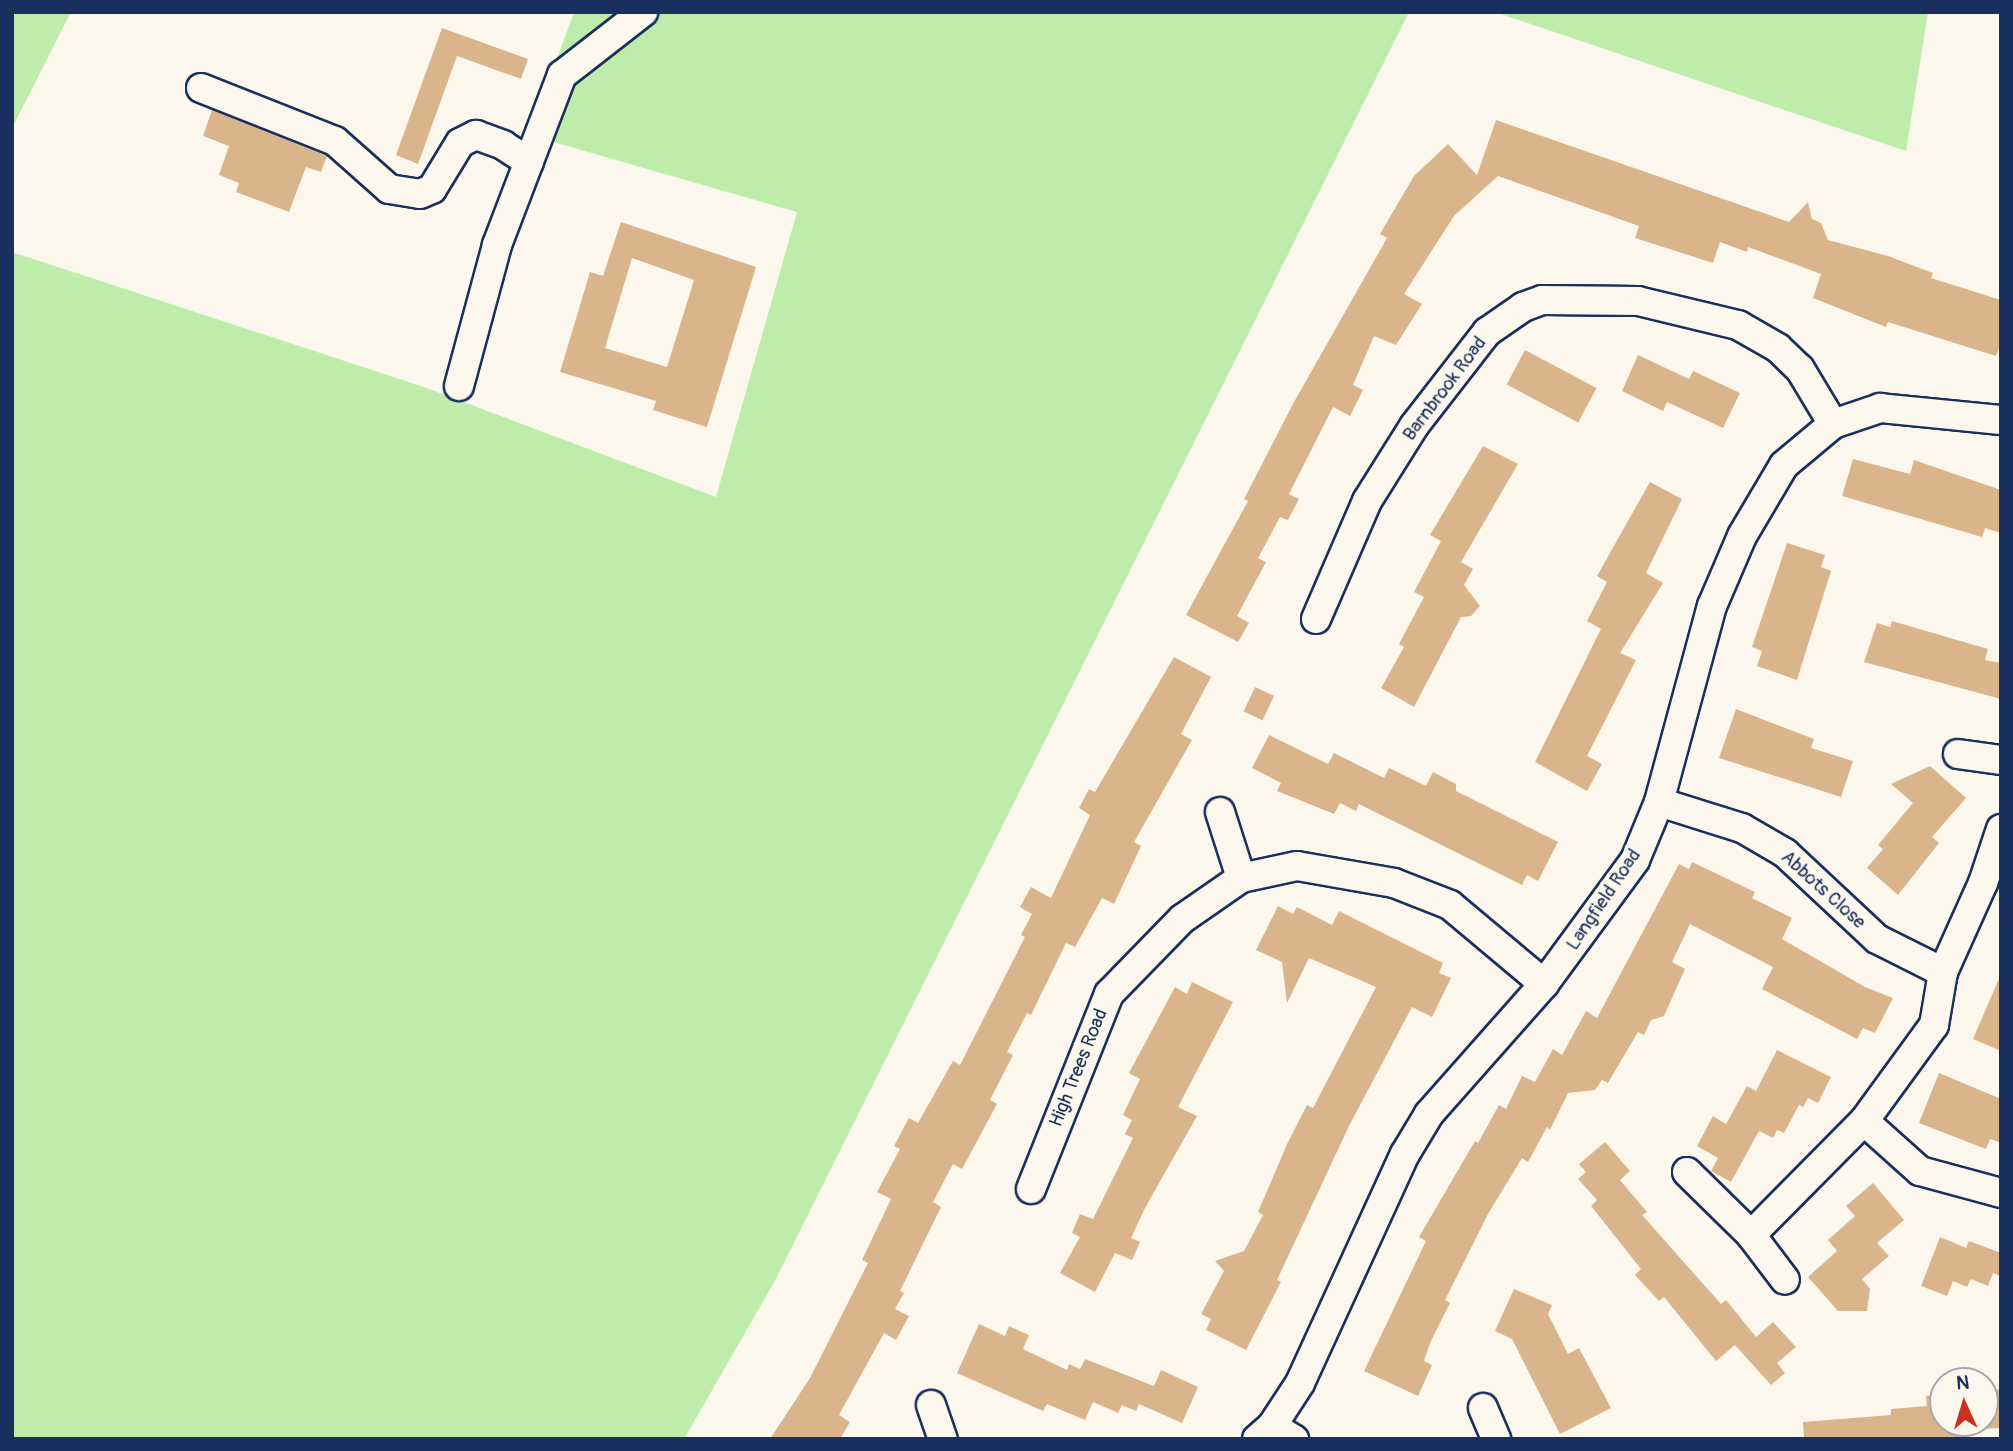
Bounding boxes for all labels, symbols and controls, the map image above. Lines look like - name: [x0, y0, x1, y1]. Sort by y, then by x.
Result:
- street label: Barnbrook Road: [1398, 332, 1492, 446]
- street label: Langfield Road: [1562, 845, 1646, 955]
- street label: Abbots Close: [1776, 846, 1870, 934]
- street label: High Trees Road: [1045, 1006, 1113, 1130]
- north arrow: [1929, 1367, 1999, 1437]
- text: N: [1955, 1371, 1970, 1395]

